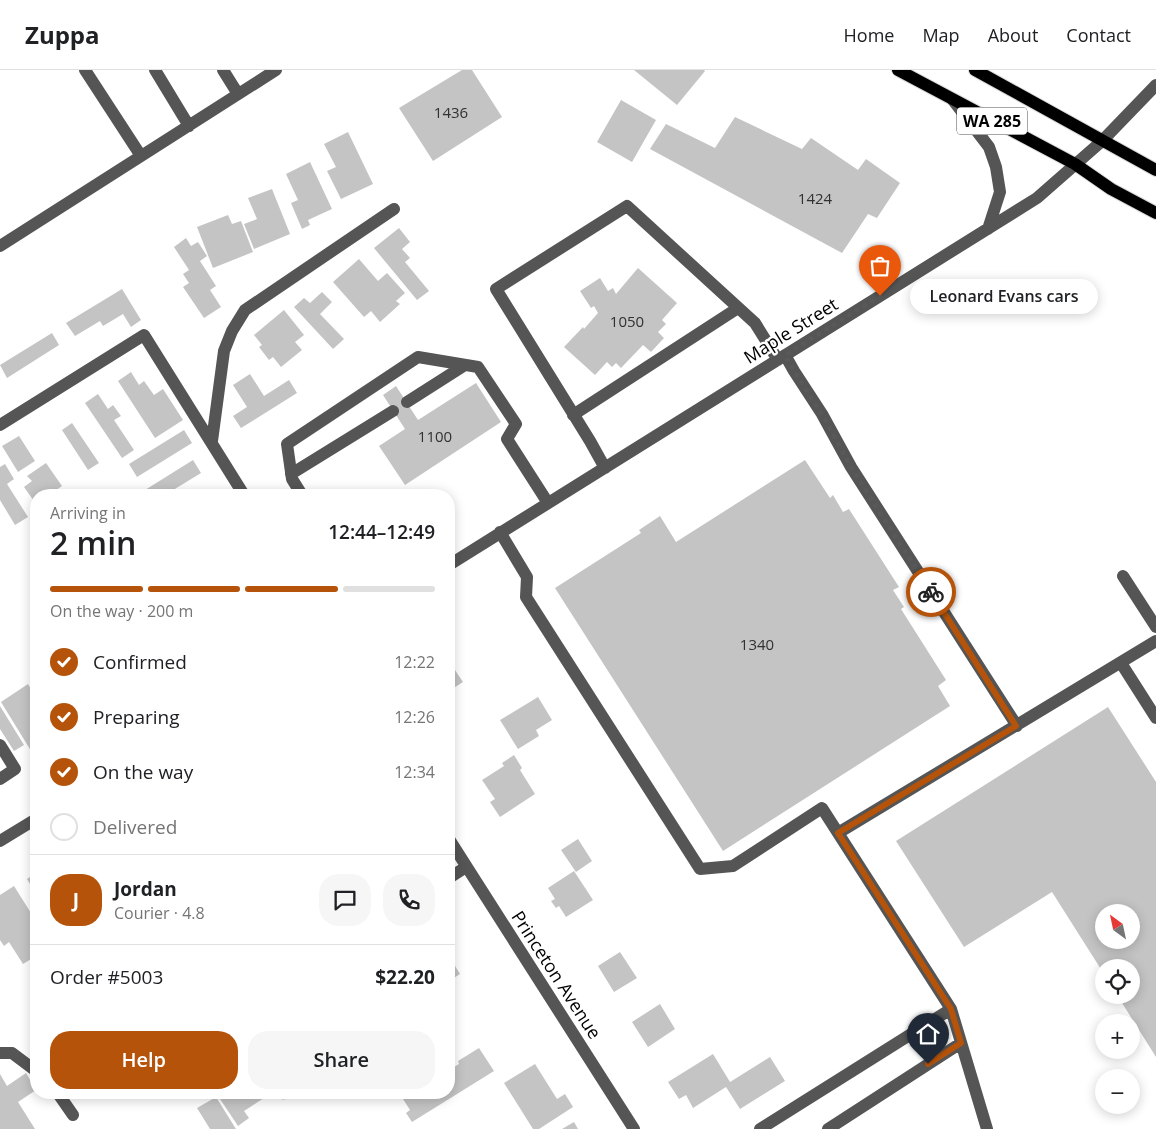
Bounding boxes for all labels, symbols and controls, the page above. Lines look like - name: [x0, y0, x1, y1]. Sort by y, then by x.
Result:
- text: Zuppa: [25, 18, 100, 51]
- text: Home: [844, 23, 894, 47]
- text: Map: [922, 23, 960, 47]
- text: About: [988, 23, 1038, 47]
- text: Contact: [1066, 23, 1131, 47]
- house number: 1436: [434, 102, 468, 122]
- road number: WA 285: [957, 107, 1027, 134]
- house number: 1424: [798, 188, 833, 208]
- pin: [859, 245, 901, 296]
- icon: bag: [866, 252, 894, 280]
- callout: Leonard Evans cars: [910, 278, 1098, 314]
- text: Leonard Evans cars: [930, 285, 1078, 307]
- street label: Maple Street: [739, 292, 842, 369]
- house number: 1050: [610, 311, 644, 331]
- house number: 1100: [418, 426, 452, 446]
- text: Arriving in: [50, 502, 126, 524]
- text: 12:44–12:49: [328, 519, 435, 545]
- text: 2 min: [50, 521, 136, 564]
- courier: [906, 567, 956, 617]
- icon: bike: [917, 578, 945, 606]
- text: On the way · 200 m: [50, 600, 193, 622]
- house number: 1340: [740, 634, 774, 654]
- icon: check: [50, 648, 78, 676]
- text: Confirmed: [93, 649, 187, 675]
- text: 12:22: [394, 651, 435, 673]
- icon: check: [50, 703, 78, 731]
- text: Preparing: [93, 704, 180, 730]
- text: 12:26: [394, 706, 435, 728]
- icon: check: [50, 758, 78, 786]
- text: On the way: [93, 759, 193, 785]
- text: 12:34: [394, 761, 435, 783]
- text: Delivered: [93, 814, 177, 840]
- button: chat: [319, 874, 371, 926]
- button: phone: [383, 874, 435, 926]
- text: Jordan: [114, 876, 177, 902]
- text: J: [73, 887, 79, 913]
- text: Courier · 4.8: [114, 902, 205, 924]
- north arrow: [1095, 904, 1140, 949]
- map controls: [1095, 904, 1140, 1114]
- street label: Princeton Avenue: [506, 906, 607, 1043]
- button: locate: [1095, 959, 1140, 1004]
- text: Order #5003: [50, 964, 163, 990]
- text: $22.20: [375, 964, 435, 990]
- pin: [907, 1013, 949, 1064]
- button: +: [1095, 1014, 1140, 1059]
- icon: home: [914, 1020, 942, 1048]
- button: Help: [50, 1031, 238, 1089]
- button: Share: [248, 1031, 435, 1089]
- button: −: [1095, 1069, 1140, 1114]

